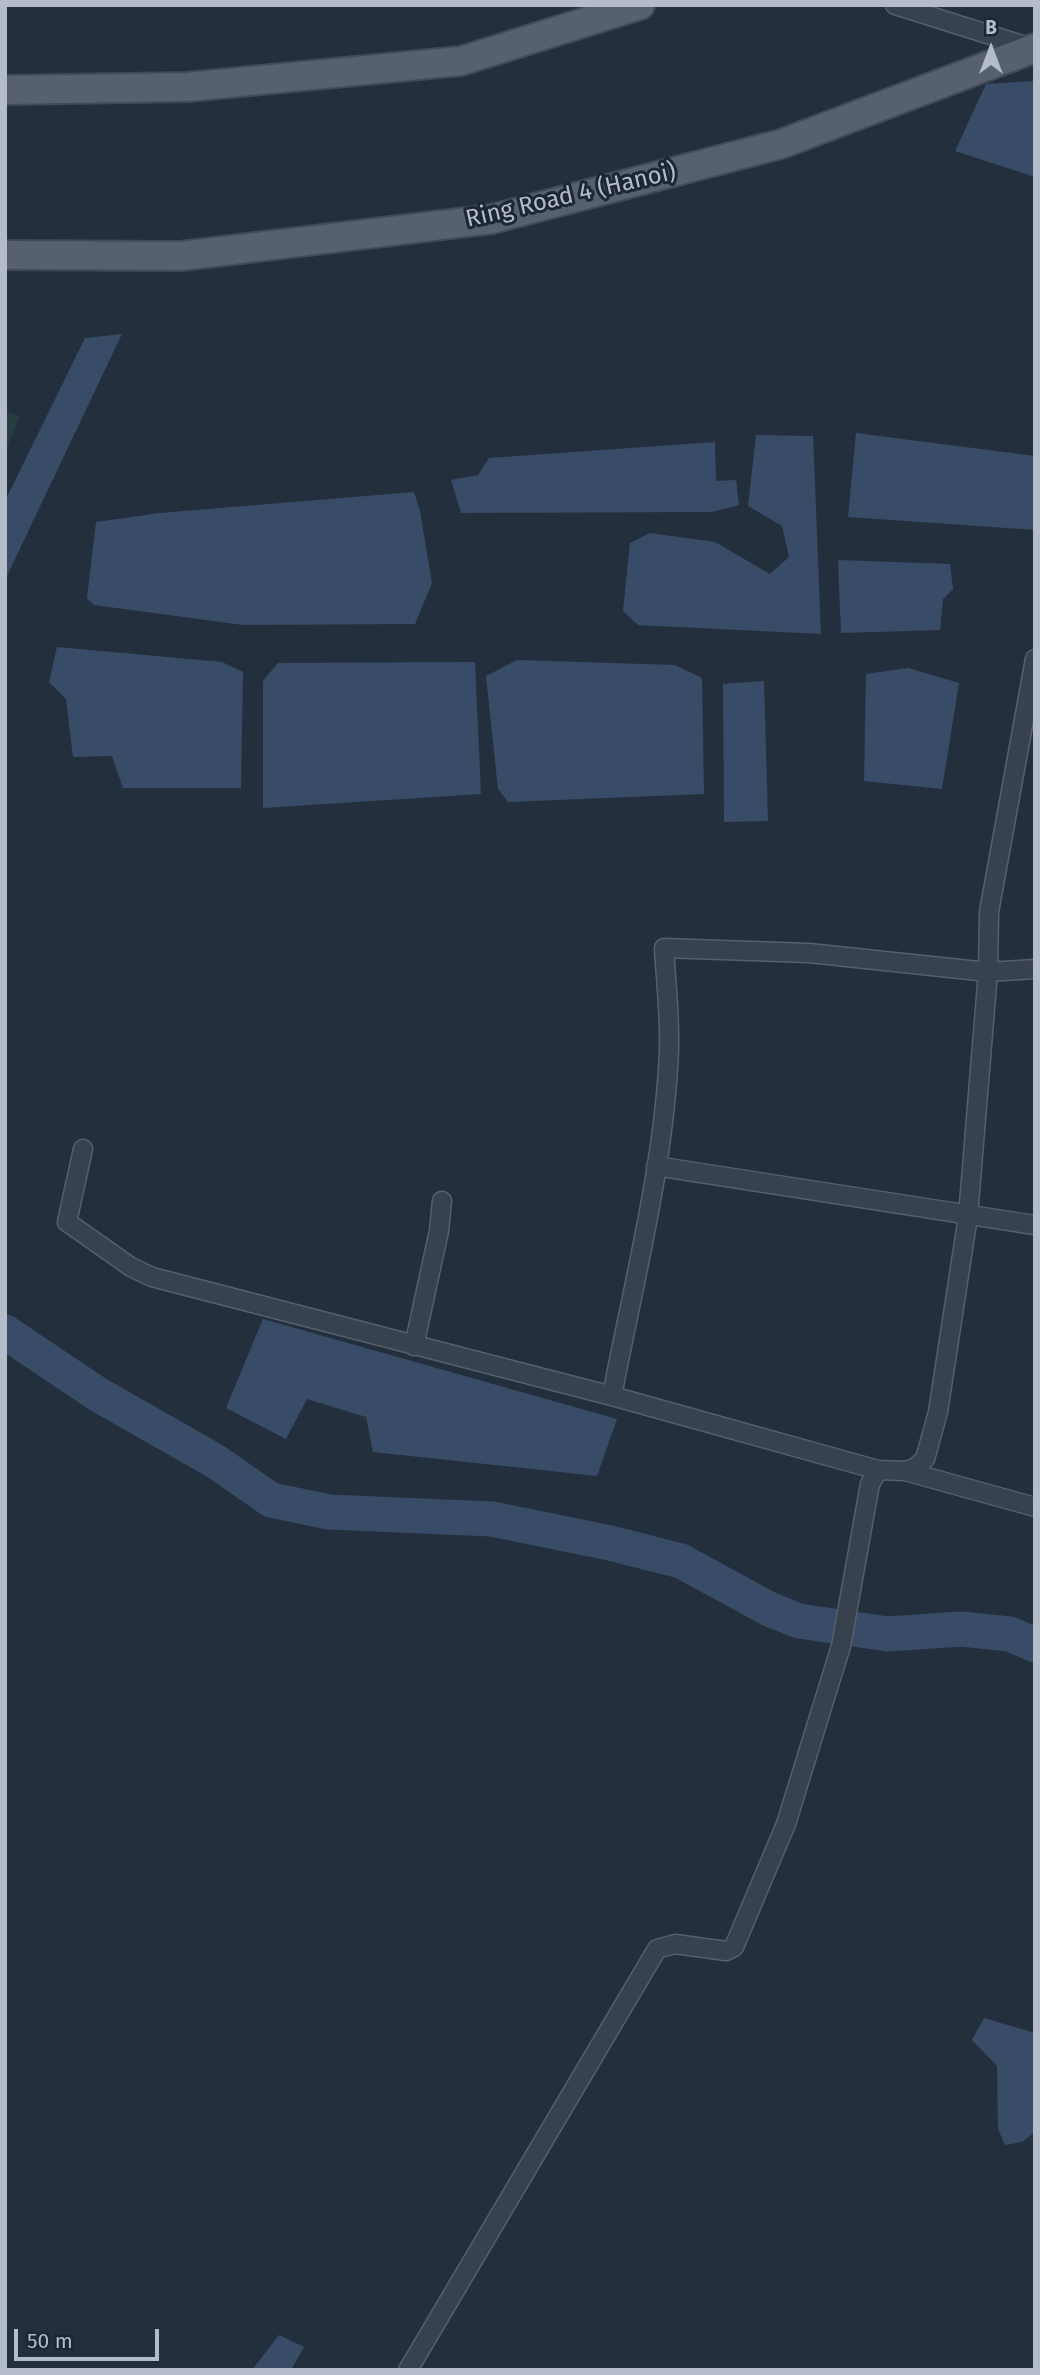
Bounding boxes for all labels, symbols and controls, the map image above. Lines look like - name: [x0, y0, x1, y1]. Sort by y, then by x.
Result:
- north arrow: [956, 14, 1026, 84]
- text: B: [985, 16, 997, 39]
- street label: Ring Road 4 (Hanoi): [463, 158, 679, 234]
- scale bar: [18, 2316, 163, 2360]
- text: 50 m: [27, 2328, 73, 2354]

